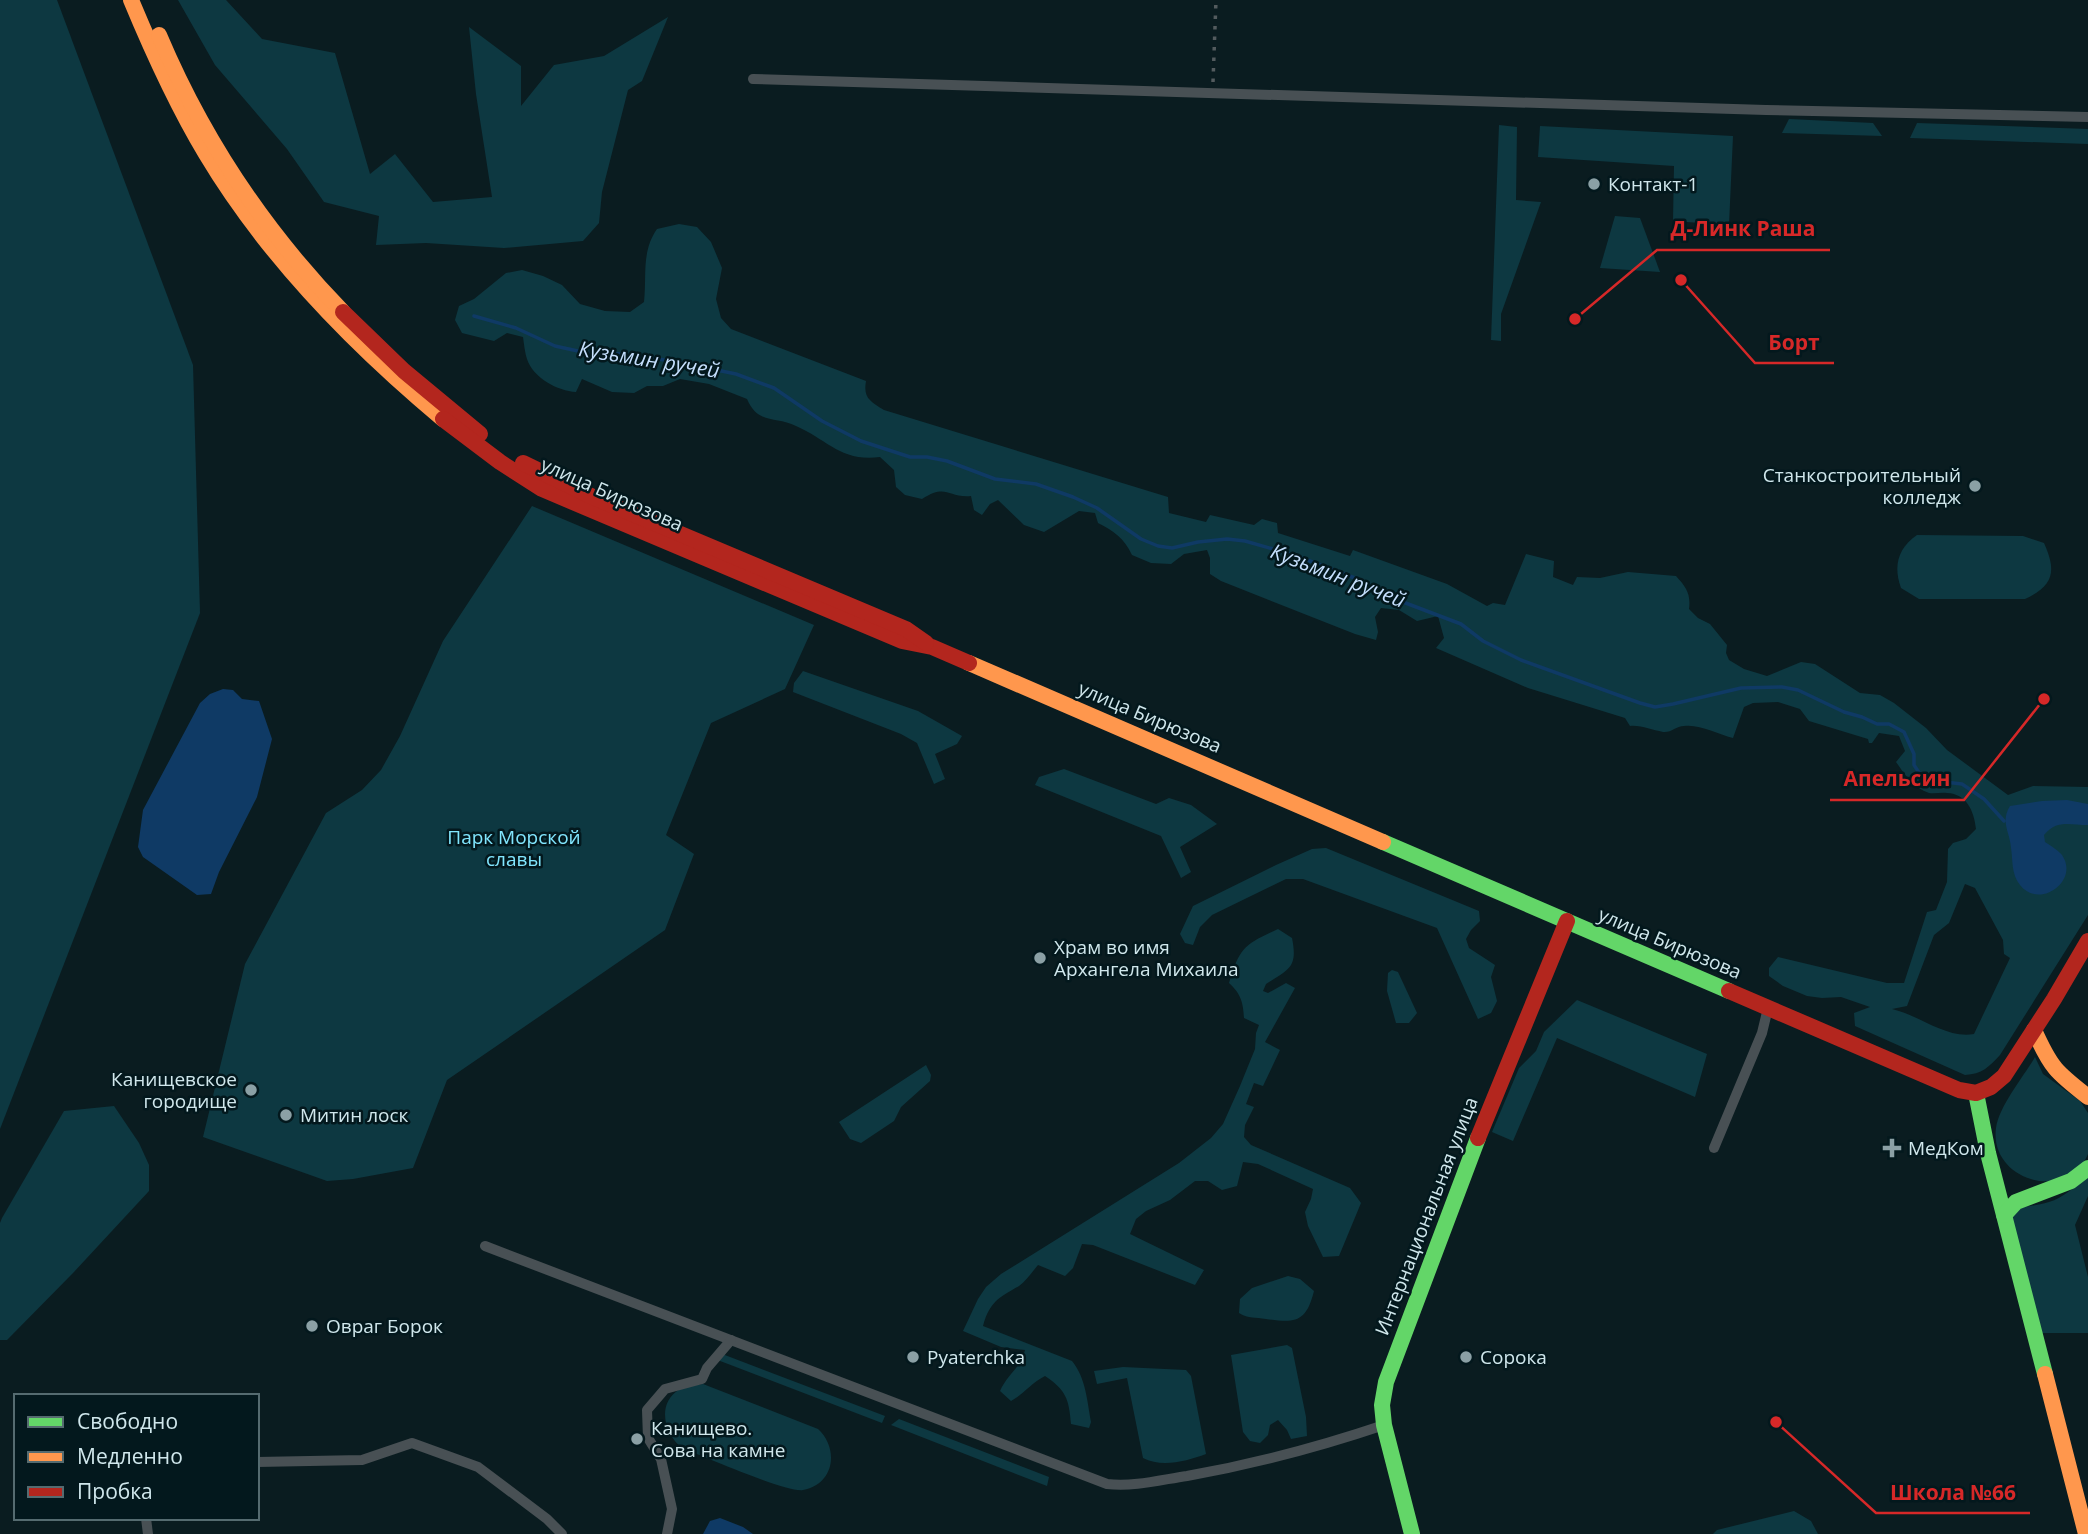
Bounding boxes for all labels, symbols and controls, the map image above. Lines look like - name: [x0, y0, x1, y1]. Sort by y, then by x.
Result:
- place label: Контакт-1: [1608, 171, 1698, 197]
- marker: Контакт-1: [1586, 176, 1602, 192]
- callout: Д-Линк Раша: [1657, 208, 1830, 250]
- text: Д-Линк Раша: [1671, 214, 1815, 242]
- callout: Борт: [1755, 321, 1834, 363]
- text: Борт: [1768, 328, 1820, 356]
- water label: Кузьмин ручей: [577, 334, 722, 384]
- street label: улица Бирюзова: [537, 451, 687, 537]
- place label: Станкостроительный колледж: [1763, 462, 1961, 510]
- marker: Станкостроительный колледж: [1967, 478, 1983, 494]
- water label: Кузьмин ручей: [1267, 536, 1410, 614]
- street label: улица Бирюзова: [1074, 675, 1226, 759]
- callout: Апельсин: [1830, 758, 1964, 800]
- text: Апельсин: [1844, 764, 1950, 792]
- park label: Парк Морской славы: [447, 824, 581, 872]
- street label: улица Бирюзова: [1594, 901, 1746, 985]
- place label: Храм во имя Архангела Михаила: [1054, 934, 1239, 982]
- marker: Храм во имя Архангела Михаила: [1032, 950, 1048, 966]
- place label: Канищевское городище: [111, 1066, 237, 1114]
- marker: Канищевское городище: [243, 1082, 259, 1098]
- street label: Интернациональная улица: [1368, 1093, 1484, 1339]
- place label: Митин лоск: [300, 1102, 409, 1128]
- marker: Митин лоск: [278, 1107, 294, 1123]
- place label: МедКом: [1908, 1135, 1984, 1161]
- marker: МедКом: [1882, 1138, 1902, 1158]
- place label: Овраг Борок: [326, 1313, 443, 1339]
- marker: Овраг Борок: [304, 1318, 320, 1334]
- place label: Pyaterchka: [927, 1344, 1025, 1370]
- place label: Сорока: [1480, 1344, 1547, 1370]
- marker: Pyaterchka: [905, 1349, 921, 1365]
- marker: Сорока: [1458, 1349, 1474, 1365]
- legend: [14, 1394, 259, 1520]
- text: Свободно: [77, 1407, 178, 1435]
- place label: Канищево. Сова на камне: [651, 1415, 785, 1463]
- marker: Канищево. Сова на камне: [629, 1431, 645, 1447]
- text: Медленно: [77, 1442, 183, 1470]
- callout: Школа №66: [1876, 1471, 2030, 1513]
- text: Пробка: [77, 1477, 153, 1505]
- text: Школа №66: [1890, 1478, 2016, 1506]

